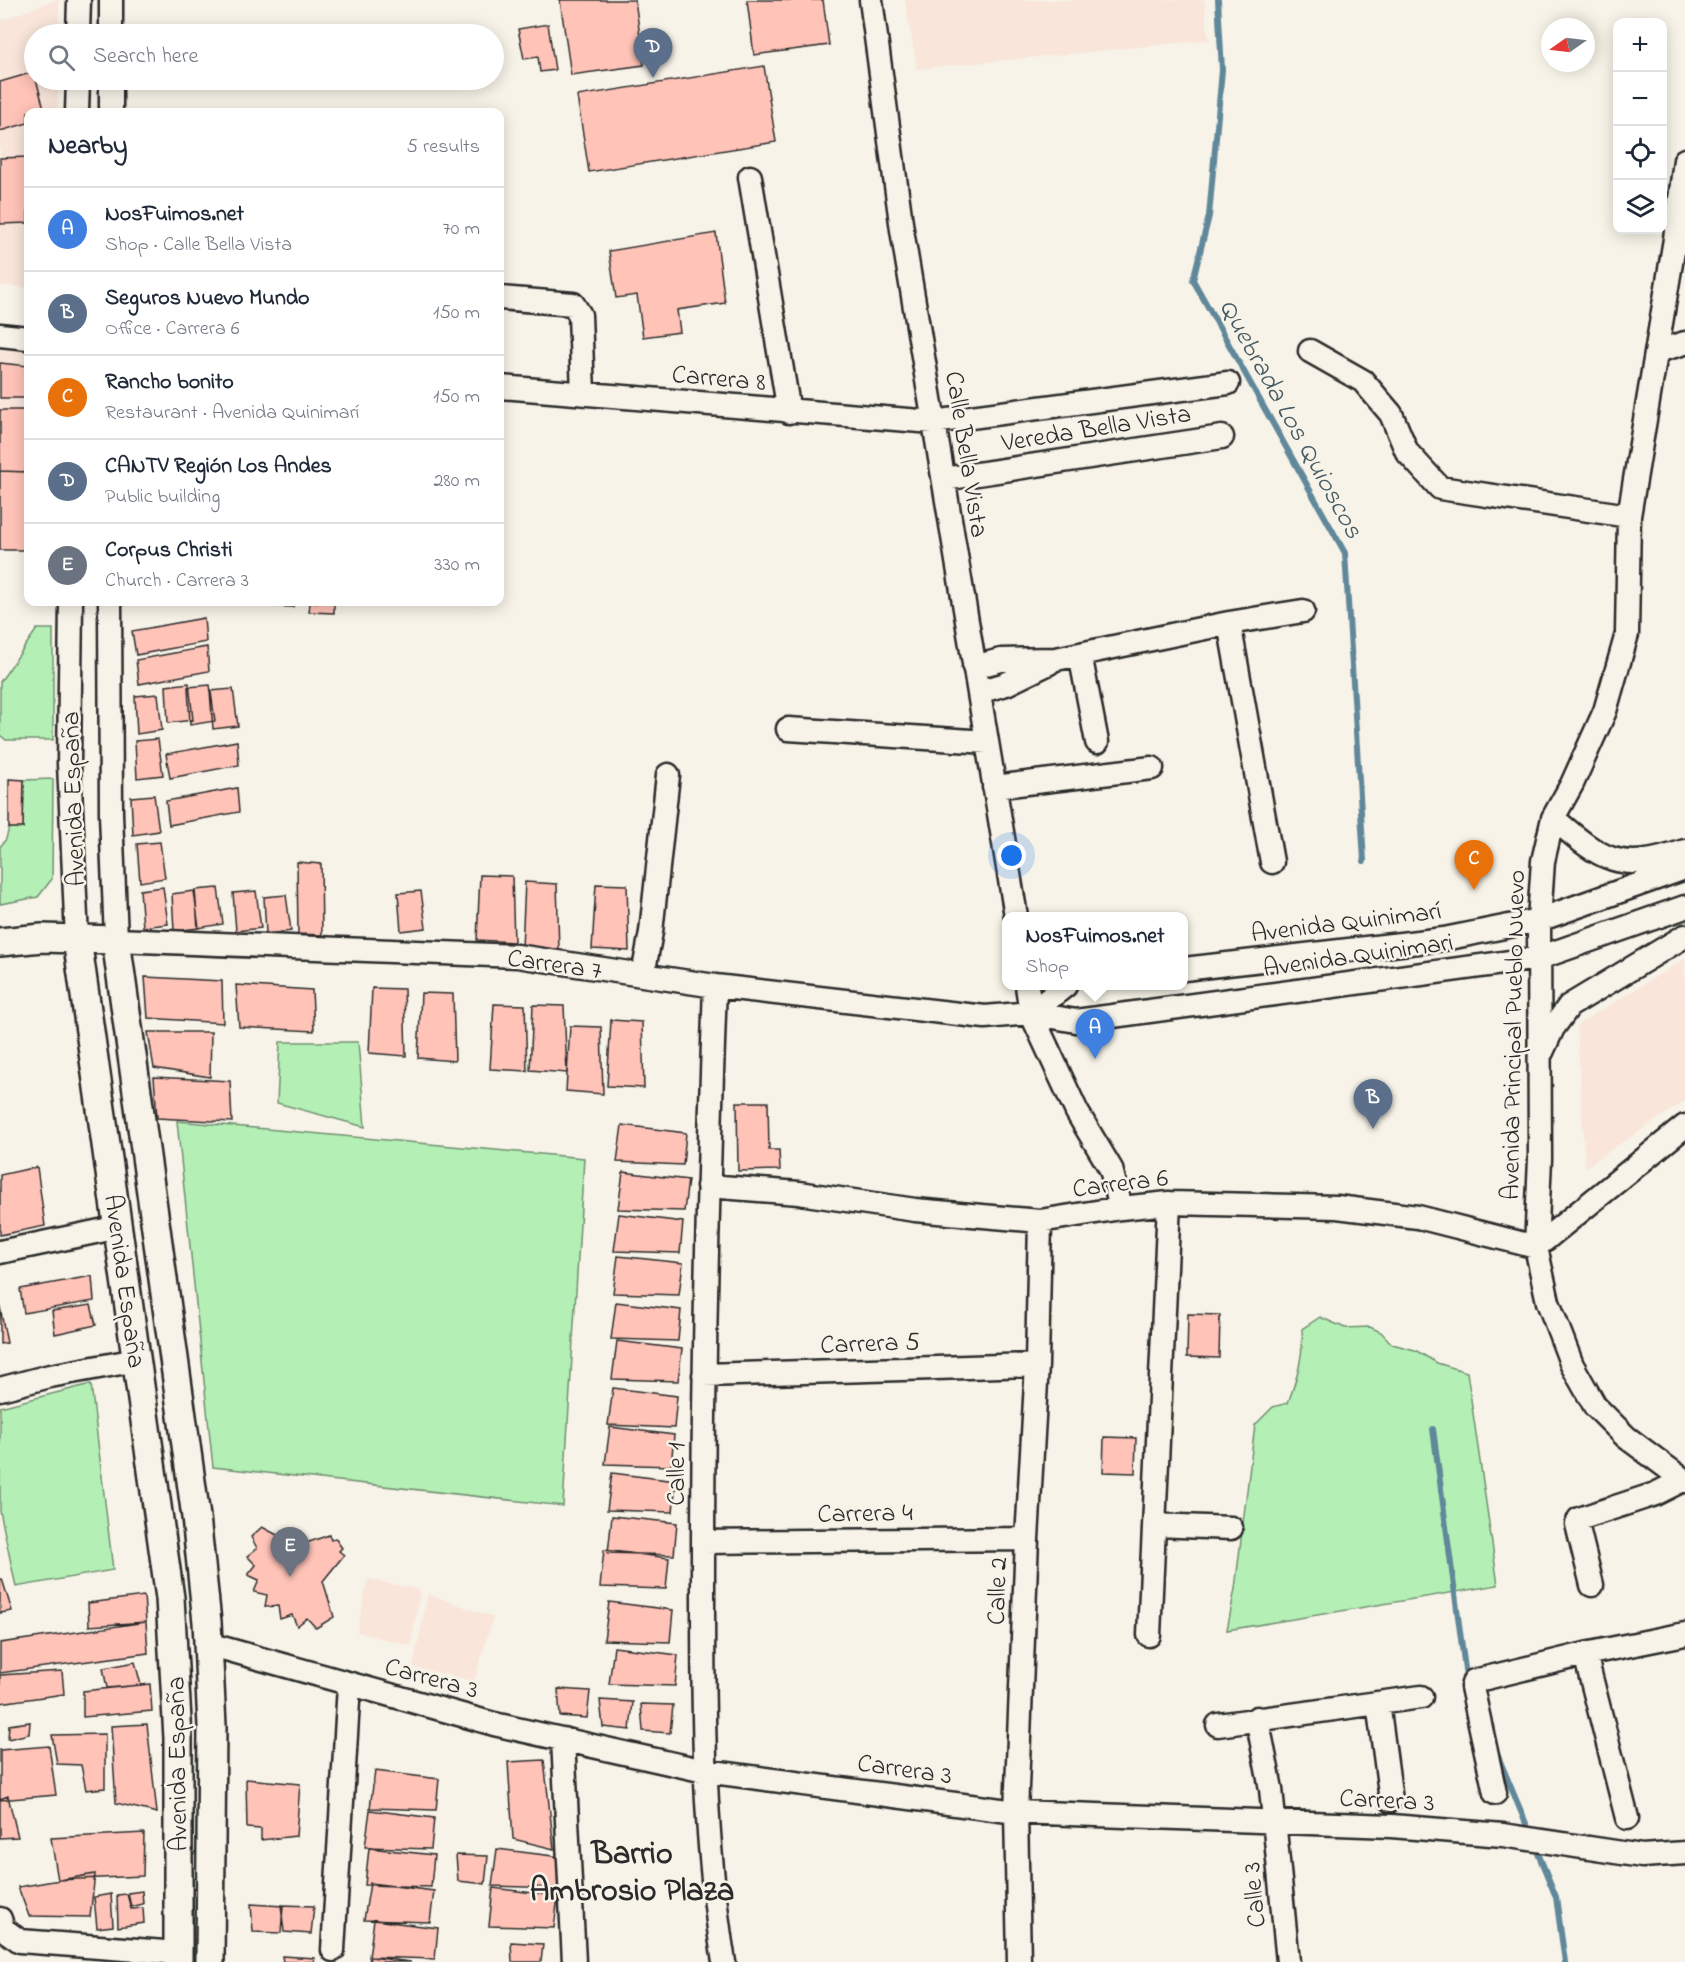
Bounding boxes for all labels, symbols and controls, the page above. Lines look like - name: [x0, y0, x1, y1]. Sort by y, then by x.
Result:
- north arrow: [1541, 18, 1595, 72]
- map controls: [1613, 18, 1667, 234]
- button: +: [1613, 18, 1667, 72]
- search box: [24, 24, 504, 90]
- pin: D: [634, 28, 672, 78]
- icon: search: [45, 41, 78, 74]
- text: Search here: [93, 41, 198, 73]
- button: −: [1613, 72, 1667, 126]
- button: locate: [1613, 126, 1667, 180]
- text: Nearby: [48, 128, 127, 166]
- text: 5 results: [407, 133, 480, 162]
- button: layers: [1613, 180, 1667, 234]
- text: NosFuimos.net: [105, 199, 244, 231]
- text: A: [61, 215, 74, 244]
- text: 70 m: [443, 215, 480, 244]
- text: Shop · Calle Bella Vista: [105, 231, 292, 260]
- text: Seguros Nuevo Mundo: [105, 283, 310, 315]
- water label: Quebrada Los Quioscos: [1208, 292, 1372, 546]
- text: B: [61, 299, 74, 328]
- text: 150 m: [433, 299, 480, 328]
- text: Office · Carrera 6: [105, 315, 240, 344]
- street label: Carrera 8: [670, 357, 768, 403]
- text: Rancho bonito: [105, 367, 234, 399]
- street label: Calle Bella Vista: [933, 369, 997, 540]
- text: C: [62, 383, 73, 412]
- text: 150 m: [433, 383, 480, 412]
- street label: Vereda Bella Vista: [998, 396, 1194, 464]
- text: Restaurant · Avenida Quinimarí: [105, 399, 359, 428]
- text: CANTV Región Los Andes: [105, 451, 332, 483]
- text: D: [60, 467, 75, 496]
- text: 280 m: [433, 467, 480, 496]
- text: Public building: [105, 483, 220, 512]
- text: Corpus Christi: [105, 535, 232, 567]
- text: E: [61, 551, 74, 580]
- text: 330 m: [434, 551, 480, 580]
- text: Church · Carrera 3: [105, 567, 249, 596]
- street label: Avenida España: [53, 711, 97, 887]
- pin: C: [1454, 840, 1494, 890]
- your location: [997, 841, 1026, 870]
- street label: Avenida Principal Pueblo Nuevo: [1493, 870, 1537, 1200]
- street label: Avenida Quinimarí: [1249, 893, 1444, 955]
- popup: [1002, 912, 1188, 990]
- text: NosFuimos.net: [1026, 921, 1164, 953]
- street label: Avenida Quinimari: [1261, 925, 1456, 989]
- street label: Carrera 7: [505, 941, 605, 991]
- text: Shop: [1026, 953, 1069, 982]
- pin: A: [1076, 1010, 1114, 1059]
- pin: B: [1354, 1080, 1392, 1129]
- street label: Carrera 6: [1070, 1160, 1170, 1210]
- street label: Avenida España: [92, 1192, 154, 1371]
- street label: Carrera 5: [820, 1324, 921, 1366]
- street label: Calle 1: [659, 1442, 697, 1506]
- street label: Carrera 4: [817, 1495, 913, 1535]
- pin: E: [270, 1528, 310, 1577]
- street label: Calle 2: [979, 1556, 1019, 1626]
- street label: Carrera 3: [380, 1649, 482, 1711]
- street label: Avenida España: [158, 1676, 200, 1852]
- street label: Carrera 3: [855, 1746, 954, 1796]
- street label: Carrera 3: [1338, 1781, 1435, 1823]
- district label: Barrio Ambrosio Plaza: [530, 1832, 734, 1916]
- street label: Calle 3: [1234, 1860, 1278, 1929]

